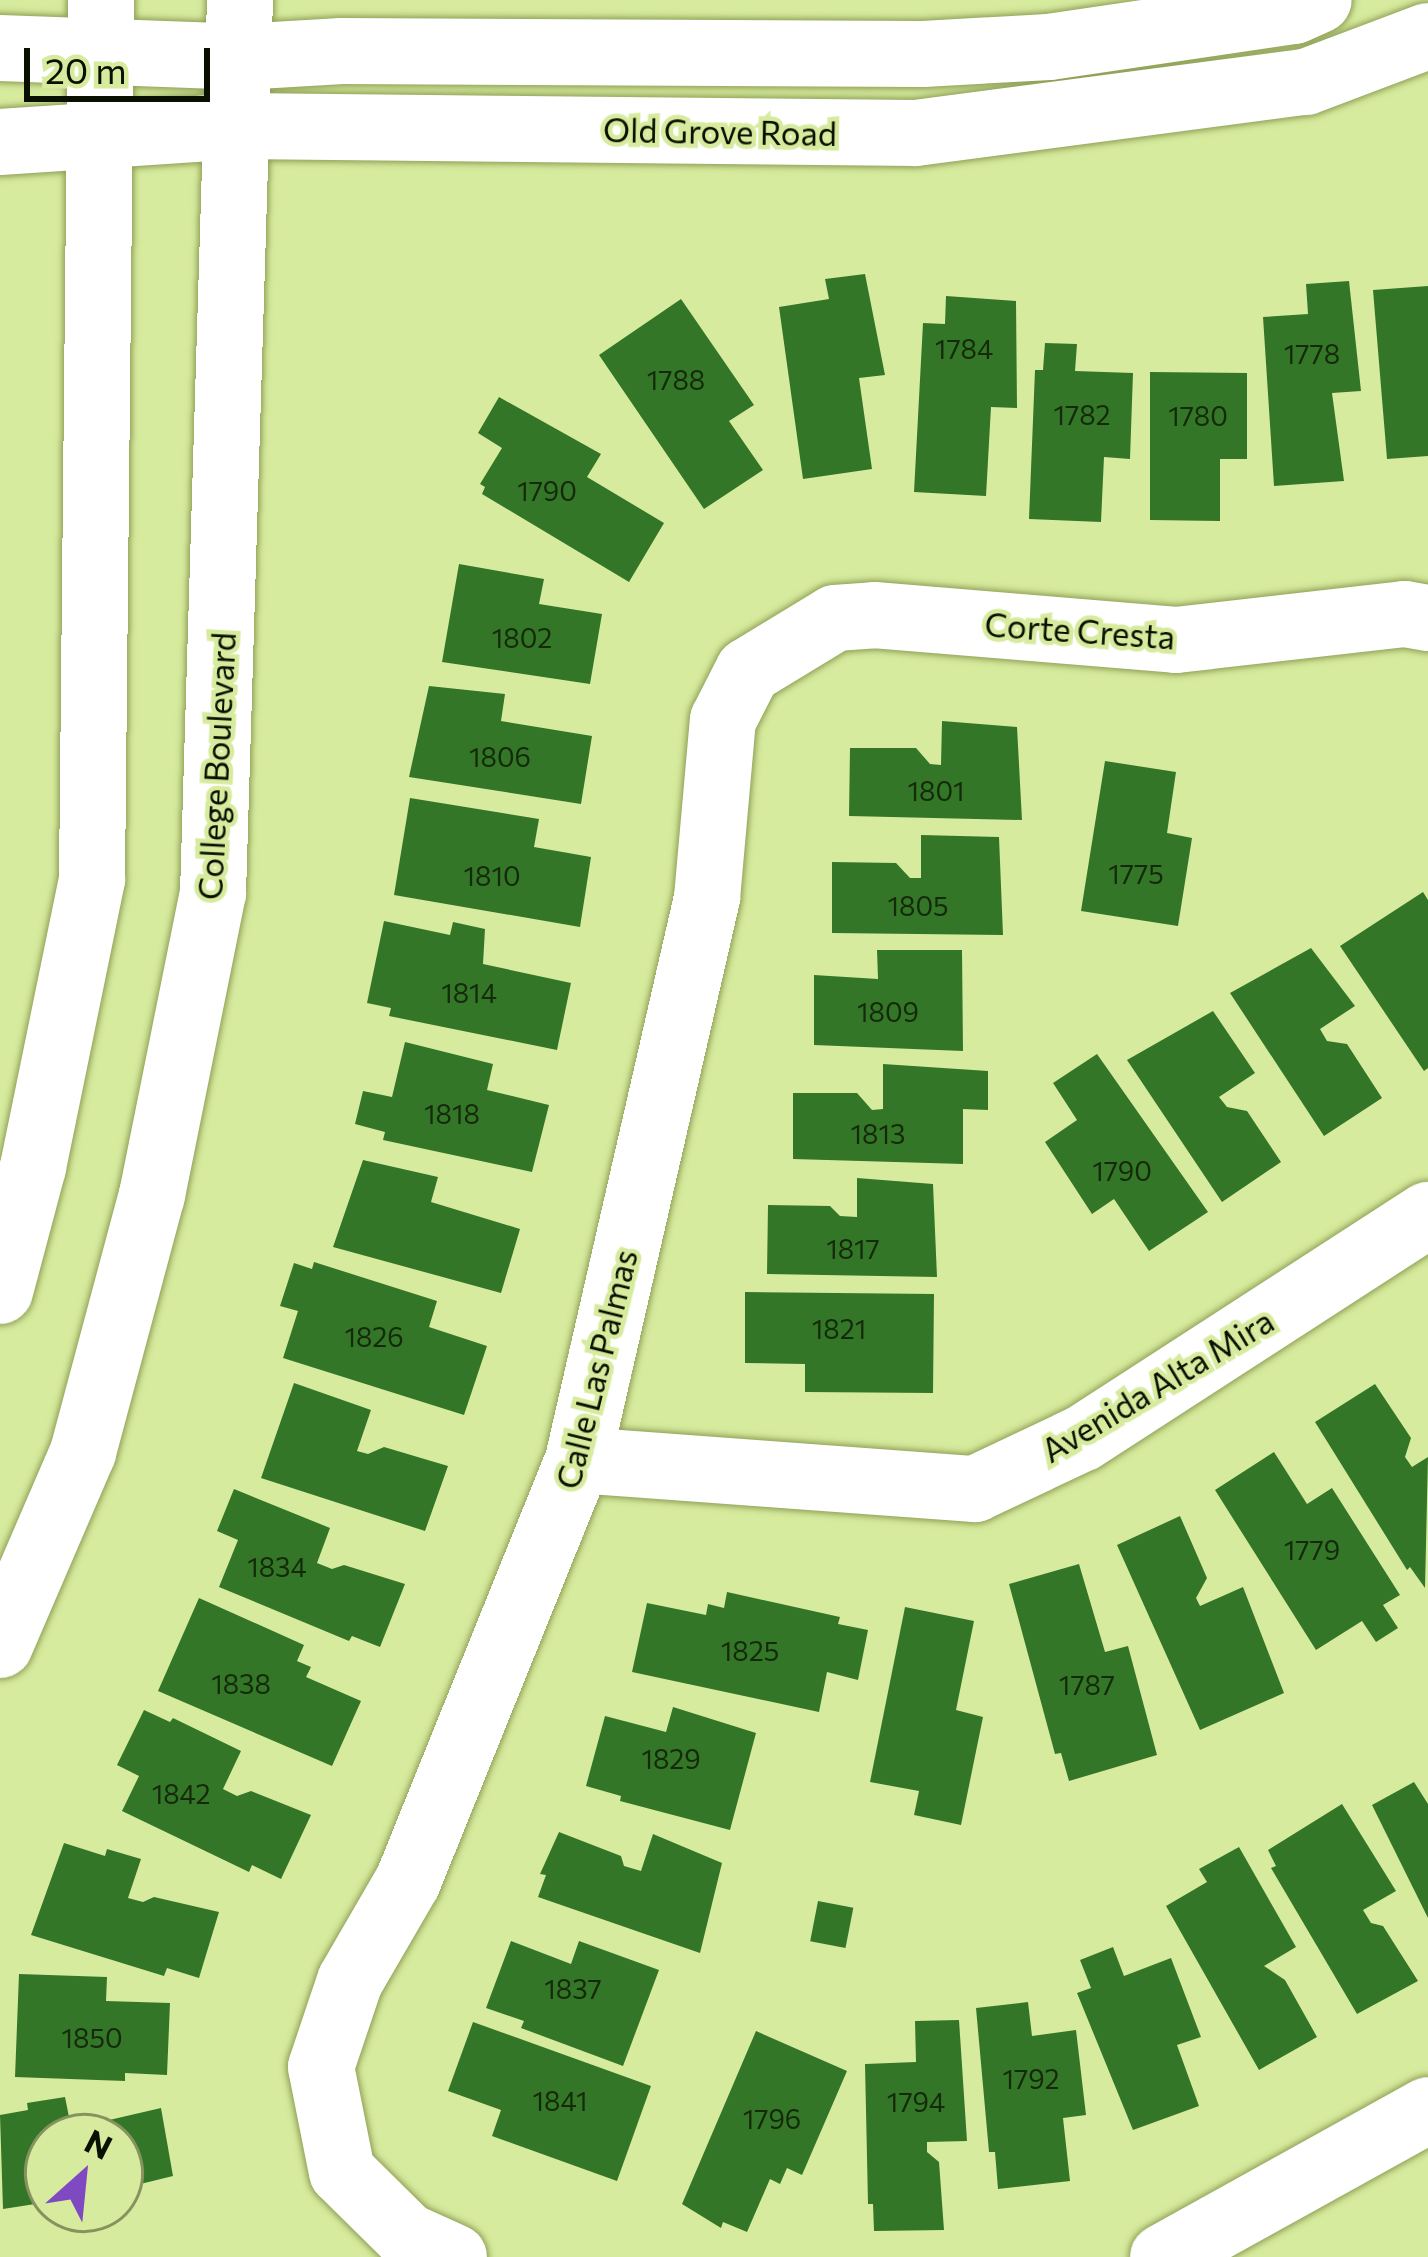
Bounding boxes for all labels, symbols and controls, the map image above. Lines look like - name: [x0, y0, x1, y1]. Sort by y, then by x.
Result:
- scale bar: [30, 24, 216, 98]
- text: 20 m: [45, 47, 127, 91]
- street label: Old Grove Road: [603, 109, 837, 153]
- house number: 1784: [935, 333, 993, 365]
- house number: 1778: [1284, 338, 1340, 370]
- house number: 1788: [647, 364, 705, 396]
- house number: 1782: [1053, 399, 1111, 431]
- house number: 1780: [1168, 400, 1228, 432]
- house number: 1790: [517, 475, 577, 507]
- street label: Corte Cresta: [983, 604, 1177, 656]
- house number: 1802: [492, 622, 552, 654]
- street label: College Boulevard: [189, 631, 243, 901]
- house number: 1806: [469, 741, 531, 773]
- house number: 1801: [907, 775, 965, 807]
- house number: 1775: [1108, 858, 1164, 890]
- house number: 1810: [463, 860, 521, 892]
- house number: 1805: [887, 890, 949, 922]
- house number: 1814: [441, 977, 497, 1009]
- house number: 1809: [857, 996, 919, 1028]
- house number: 1818: [424, 1098, 480, 1130]
- house number: 1813: [851, 1118, 905, 1150]
- house number: 1790: [1092, 1155, 1152, 1187]
- house number: 1817: [826, 1233, 880, 1265]
- street label: Calle Las Palmas: [547, 1245, 645, 1493]
- street label: Avenida Alta Mira: [1034, 1300, 1280, 1470]
- house number: 1821: [812, 1313, 866, 1345]
- house number: 1826: [344, 1321, 404, 1353]
- house number: 1779: [1284, 1534, 1340, 1566]
- house number: 1834: [247, 1551, 307, 1583]
- house number: 1825: [721, 1635, 779, 1667]
- house number: 1838: [211, 1668, 271, 1700]
- house number: 1787: [1059, 1669, 1115, 1701]
- house number: 1829: [641, 1743, 701, 1775]
- house number: 1842: [152, 1778, 210, 1810]
- house number: 1837: [544, 1973, 602, 2005]
- house number: 1850: [61, 2022, 123, 2054]
- house number: 1792: [1002, 2063, 1060, 2095]
- house number: 1841: [533, 2085, 587, 2117]
- house number: 1794: [887, 2086, 945, 2118]
- house number: 1796: [743, 2103, 801, 2135]
- north arrow: [24, 2113, 144, 2233]
- text: N: [79, 2119, 120, 2167]

